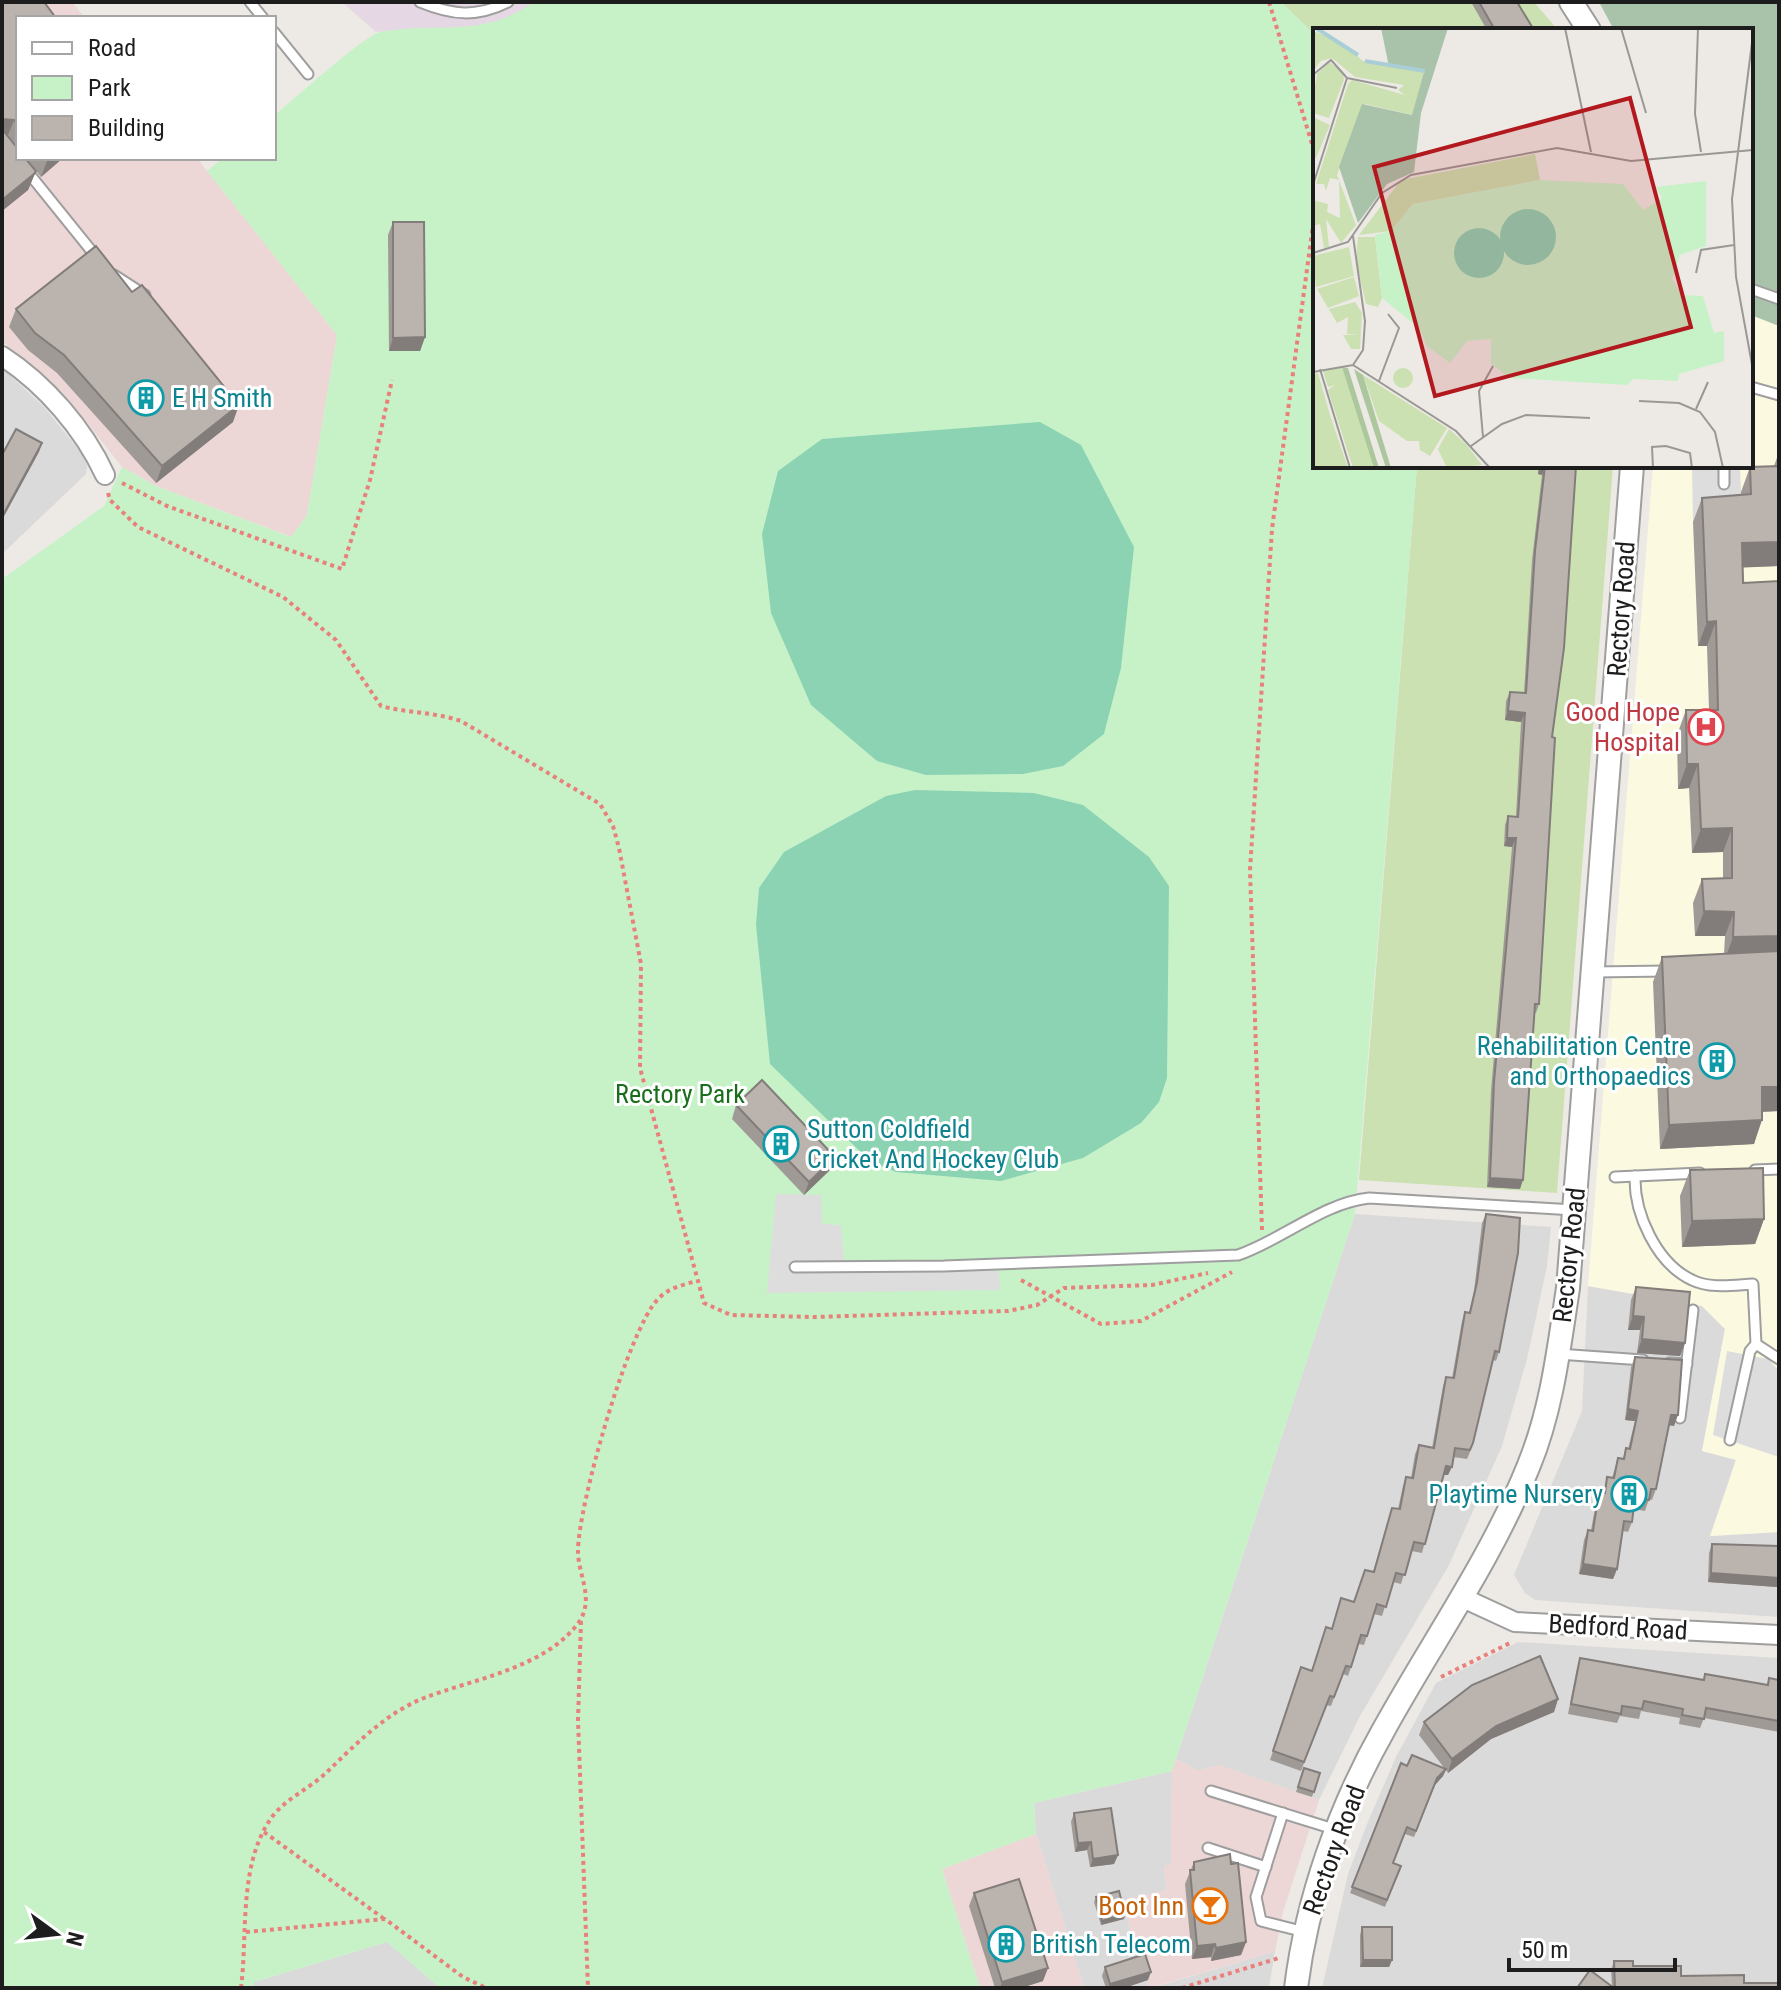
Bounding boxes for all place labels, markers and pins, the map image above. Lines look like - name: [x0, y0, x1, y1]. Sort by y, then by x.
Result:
- building icon: E H Smith: [127, 379, 165, 417]
- place label: E H Smith: [172, 383, 272, 413]
- place label: Good Hope Hospital: [1565, 697, 1680, 757]
- hospital icon: Good Hope Hospital: [1687, 708, 1725, 746]
- place label: Rehabilitation Centre and Orthopaedics: [1477, 1031, 1691, 1091]
- building icon: Rehabilitation Centre and Orthopaedics: [1698, 1042, 1736, 1080]
- place label: Sutton Coldfield Cricket And Hockey Club: [807, 1114, 1059, 1174]
- building icon: Sutton Coldfield Cricket And Hockey Club: [762, 1125, 800, 1163]
- building icon: Playtime Nursery: [1610, 1475, 1648, 1513]
- place label: Playtime Nursery: [1429, 1479, 1603, 1509]
- bar icon: Boot Inn: [1191, 1887, 1229, 1925]
- place label: Boot Inn: [1098, 1891, 1184, 1921]
- building icon: British Telecom: [987, 1925, 1025, 1963]
- place label: British Telecom: [1032, 1929, 1191, 1959]

